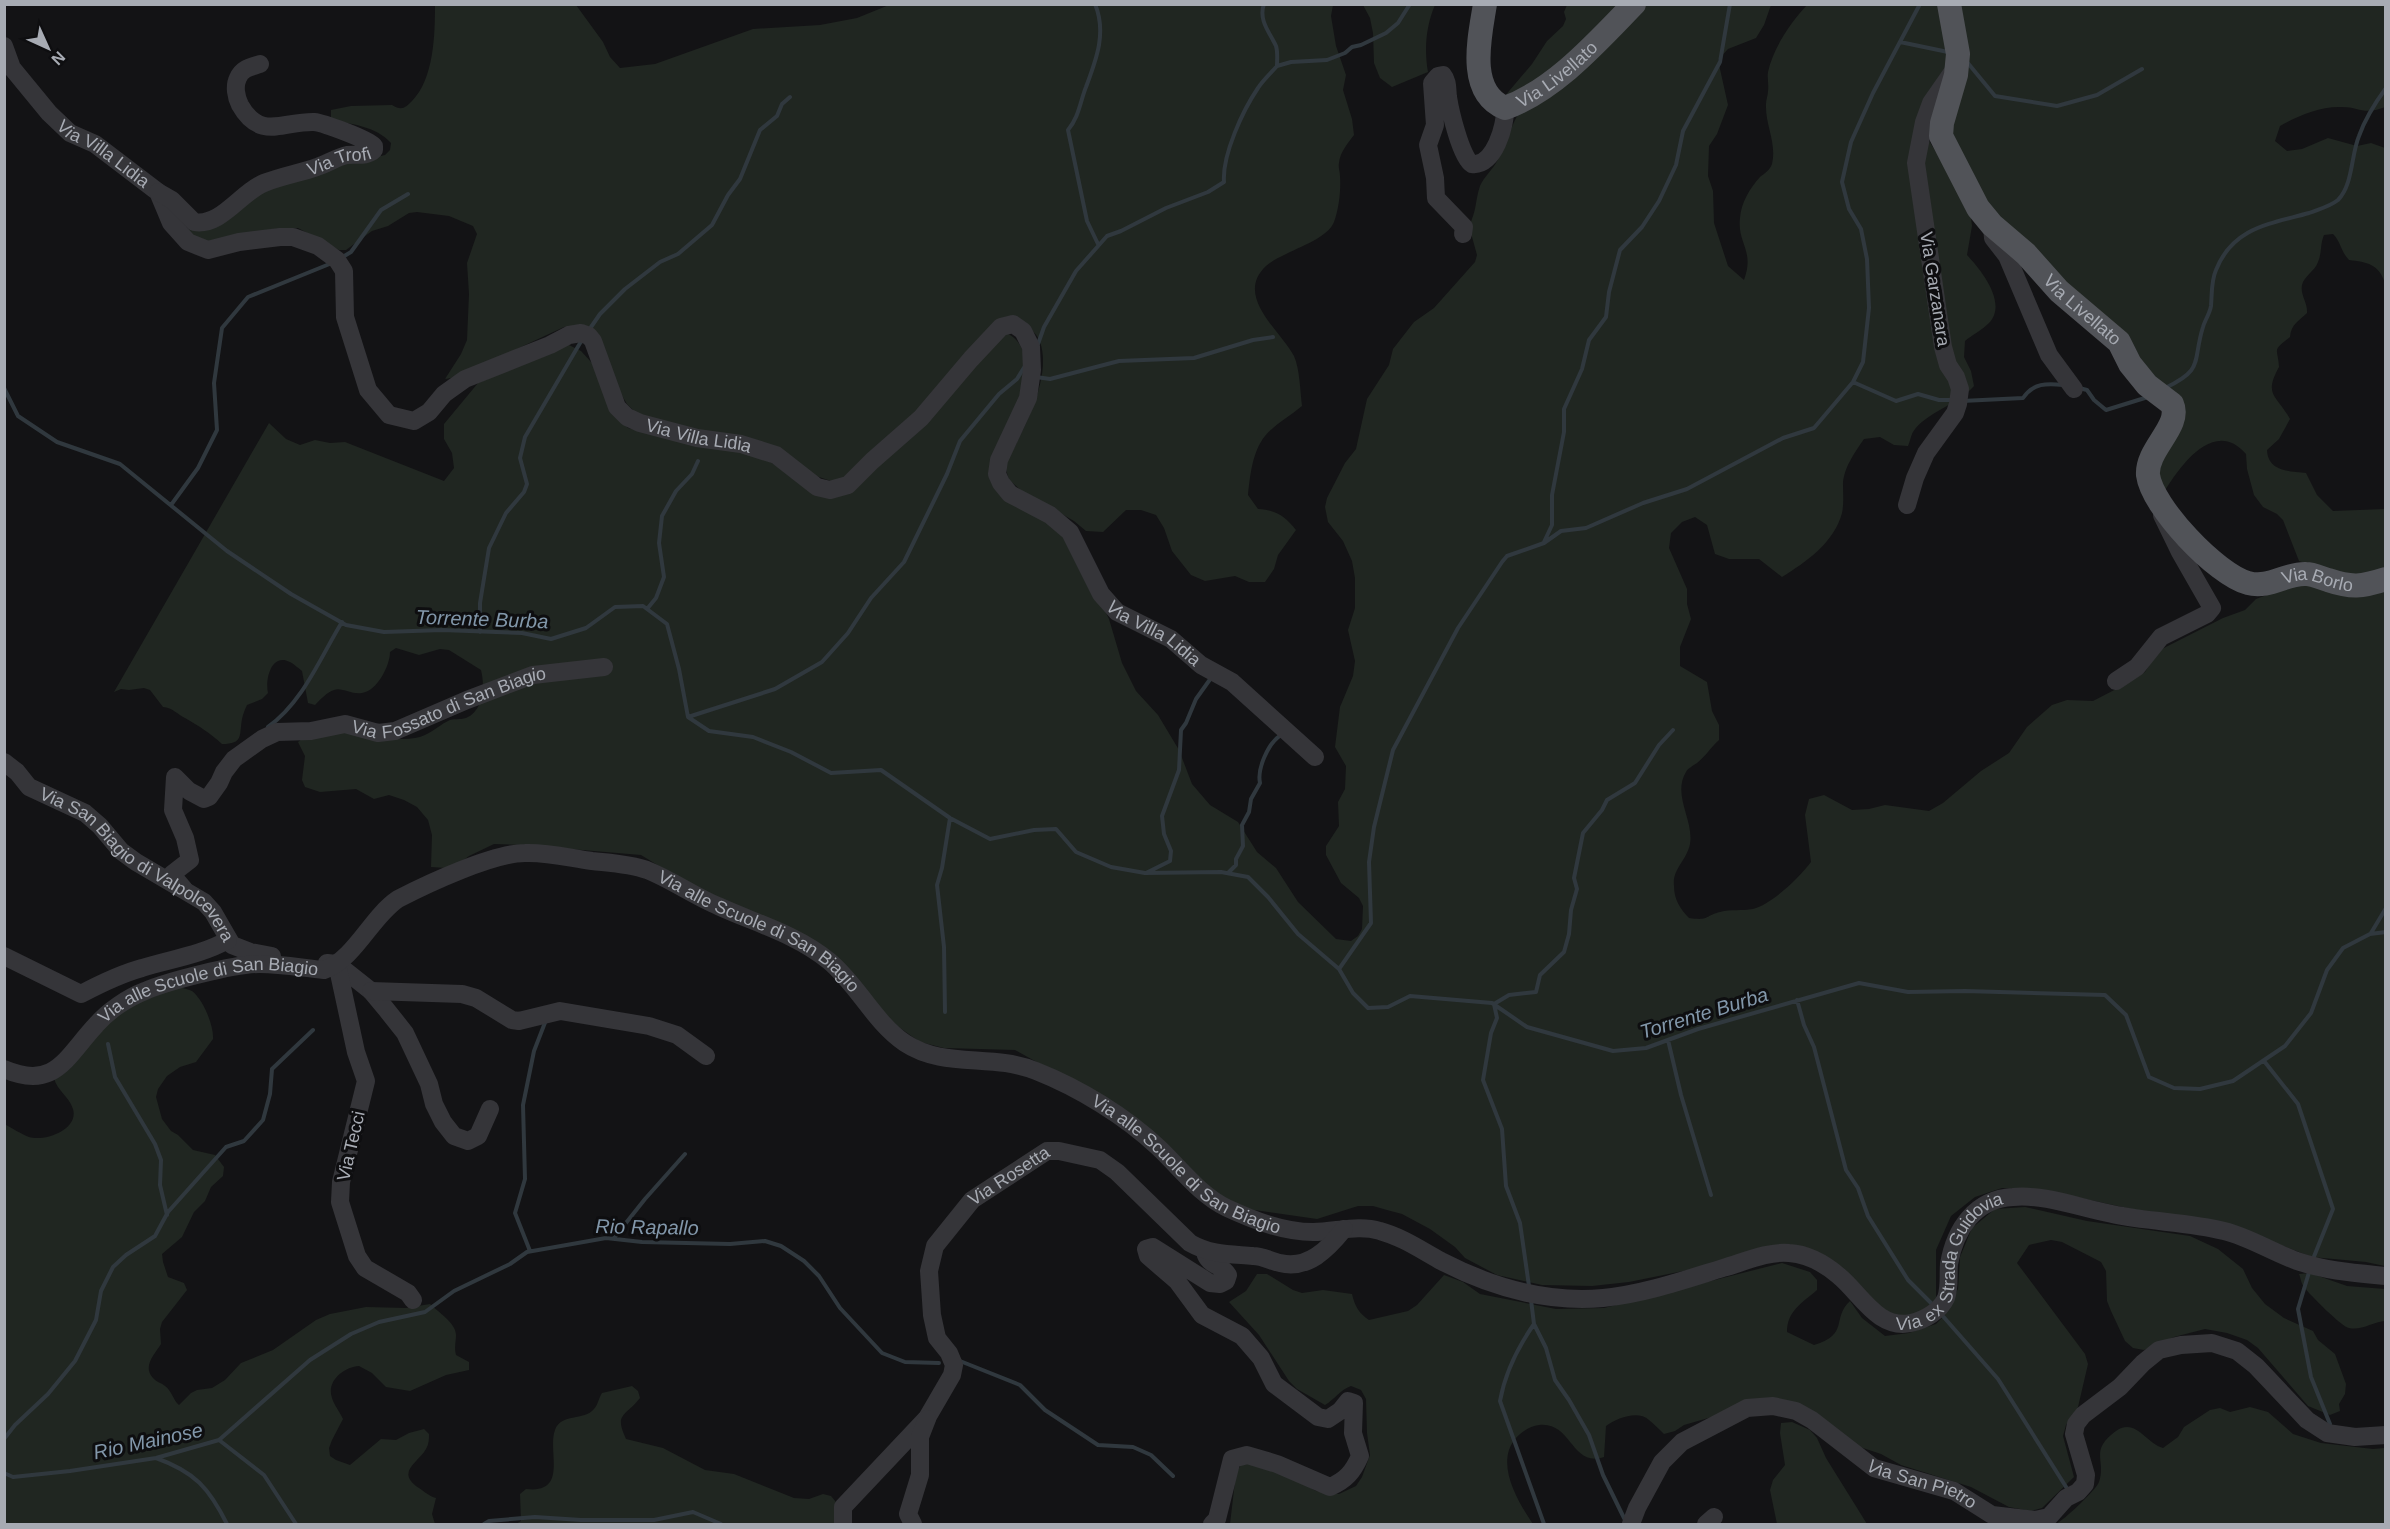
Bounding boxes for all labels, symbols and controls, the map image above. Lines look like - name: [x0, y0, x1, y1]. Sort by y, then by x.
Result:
- north arrow: [18, 18, 78, 78]
- street label: Via Livellato: [1513, 37, 1602, 112]
- text: N: [48, 48, 68, 68]
- street label: Via Villa Lidia: [53, 116, 154, 192]
- street label: Via Trofi: [305, 143, 374, 180]
- street label: Via Garzanara: [1916, 230, 1954, 349]
- street label: Via Livellato: [2039, 270, 2125, 349]
- street label: Via Villa Lidia: [644, 415, 755, 457]
- street label: Via Borlo: [2279, 564, 2354, 596]
- street label: Via Villa Lidia: [1102, 597, 1205, 671]
- water label: Torrente Burba: [415, 606, 549, 632]
- street label: Via Fossato di San Biagio: [349, 664, 547, 743]
- street label: Via San Biagio di Valpolcevera: [37, 783, 238, 946]
- street label: Via alle Scuole di San Biagio: [655, 866, 864, 996]
- street label: Via alle Scuole di San Biagio: [94, 954, 319, 1027]
- water label: Torrente Burba: [1637, 983, 1771, 1043]
- street label: Via alle Scuole di San Biagio: [1088, 1091, 1283, 1237]
- street label: Via Tecci: [333, 1109, 369, 1183]
- street label: Via Rosetta: [965, 1142, 1054, 1210]
- street label: Via ex Strada Guidovia: [1895, 1188, 2006, 1334]
- water label: Rio Rapallo: [595, 1215, 699, 1239]
- water label: Rio Mainose: [91, 1419, 205, 1463]
- street label: Via San Pietro: [1862, 1456, 1980, 1513]

